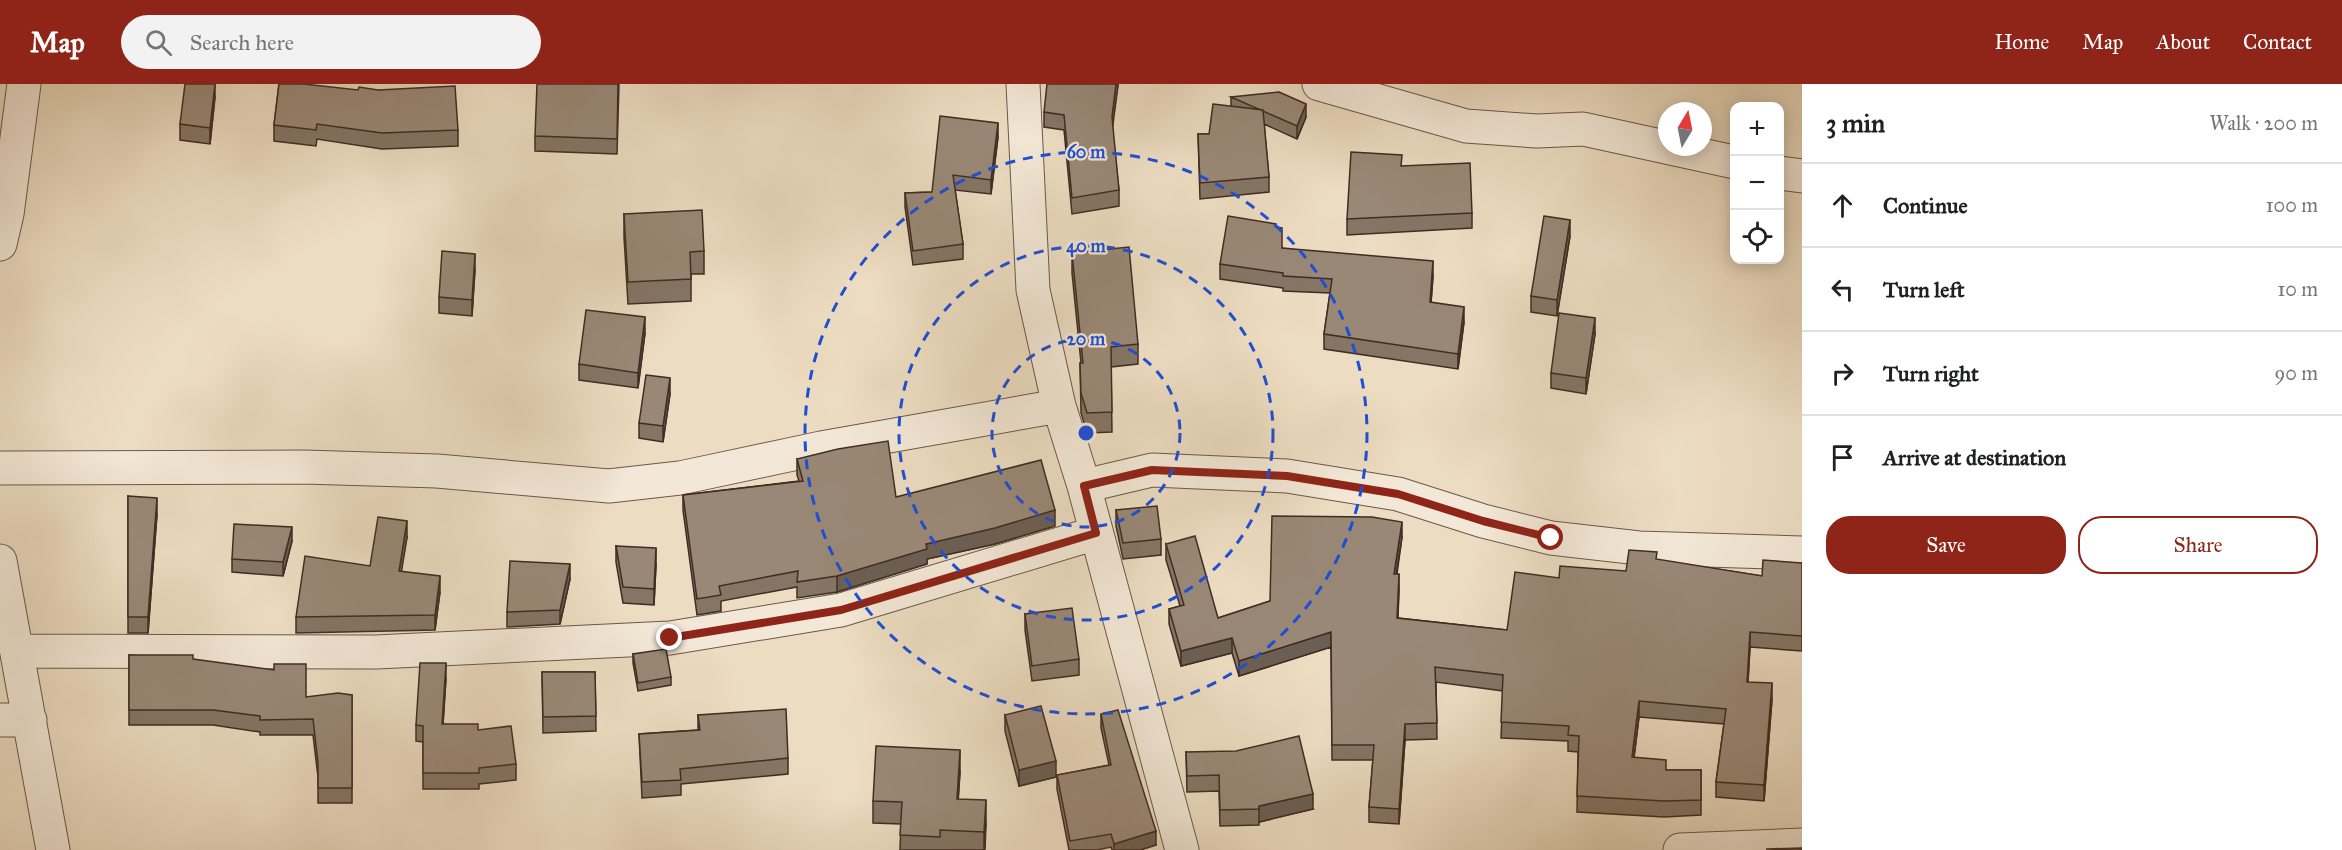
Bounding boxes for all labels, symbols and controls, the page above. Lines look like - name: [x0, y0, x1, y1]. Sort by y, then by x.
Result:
- search box: [121, 15, 541, 69]
- text: Map: [30, 25, 85, 60]
- icon: search: [142, 26, 175, 59]
- text: Search here: [190, 29, 294, 56]
- text: Home: [1994, 29, 2049, 55]
- text: Map: [2082, 29, 2123, 55]
- text: About: [2156, 29, 2210, 55]
- text: Contact: [2243, 29, 2312, 55]
- north arrow: [1658, 102, 1712, 156]
- map controls: [1730, 102, 1784, 264]
- button: +: [1730, 102, 1784, 156]
- text: 3 min: [1826, 107, 1885, 139]
- text: Walk · 200 m: [2210, 111, 2318, 135]
- text: 60 m: [1067, 141, 1106, 163]
- button: −: [1730, 156, 1784, 210]
- icon: ahead: [1826, 189, 1859, 222]
- text: Continue: [1883, 192, 1968, 219]
- text: 100 m: [2266, 193, 2318, 217]
- button: locate: [1730, 210, 1784, 264]
- text: 40 m: [1066, 235, 1107, 258]
- icon: left: [1826, 273, 1859, 306]
- text: Turn left: [1883, 276, 1965, 303]
- text: 10 m: [2277, 277, 2318, 301]
- text: 20 m: [1067, 328, 1106, 350]
- icon: right: [1826, 357, 1859, 390]
- text: Turn right: [1883, 360, 1979, 387]
- text: 90 m: [2275, 361, 2318, 385]
- centre of rings: [1076, 423, 1096, 443]
- icon: arrive: [1826, 441, 1859, 474]
- text: Arrive at destination: [1883, 444, 2066, 471]
- button: Save: [1826, 516, 2066, 574]
- button: Share: [2078, 516, 2318, 574]
- route start: [1537, 524, 1563, 550]
- route end: [656, 624, 682, 650]

